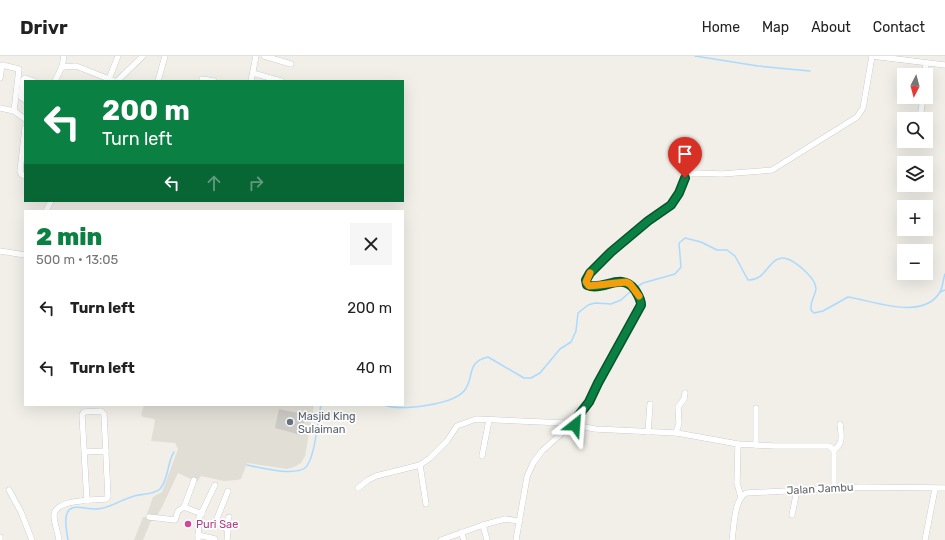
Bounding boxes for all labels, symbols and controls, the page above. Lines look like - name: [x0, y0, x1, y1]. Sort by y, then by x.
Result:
- text: Drivr: [20, 16, 68, 39]
- text: Home: [702, 19, 740, 36]
- text: Map: [762, 19, 789, 36]
- text: About: [811, 19, 851, 36]
- text: Contact: [873, 19, 925, 36]
- north arrow: [897, 68, 933, 104]
- map controls: [897, 68, 933, 280]
- text: 200 m: [102, 94, 190, 127]
- icon: left: [36, 96, 88, 148]
- button: search: [897, 112, 933, 148]
- text: Turn left: [102, 128, 172, 150]
- pin: [668, 137, 702, 178]
- icon: arrive: [674, 143, 696, 165]
- button: layers: [897, 156, 933, 192]
- icon: left: [161, 172, 183, 194]
- icon: ahead: [203, 172, 225, 194]
- icon: right: [245, 172, 267, 194]
- button: +: [897, 200, 933, 236]
- text: 2 min: [36, 223, 102, 251]
- button: close: [350, 223, 392, 265]
- button: −: [897, 244, 933, 280]
- text: 500 m · 13:05: [36, 252, 118, 267]
- icon: left: [36, 297, 58, 319]
- text: Turn left: [70, 299, 135, 317]
- text: 200 m: [347, 299, 392, 317]
- icon: left: [36, 357, 58, 379]
- text: Turn left: [70, 359, 135, 377]
- text: 40 m: [356, 359, 392, 377]
- position arrow: [554, 404, 596, 446]
- place label: Masjid King Sulaiman: [298, 410, 356, 436]
- marker: Masjid King Sulaiman: [285, 417, 295, 427]
- street label: Jalan Jambu: [786, 481, 854, 497]
- place label: Puri Sae: [196, 518, 238, 531]
- marker: Puri Sae: [183, 519, 193, 529]

